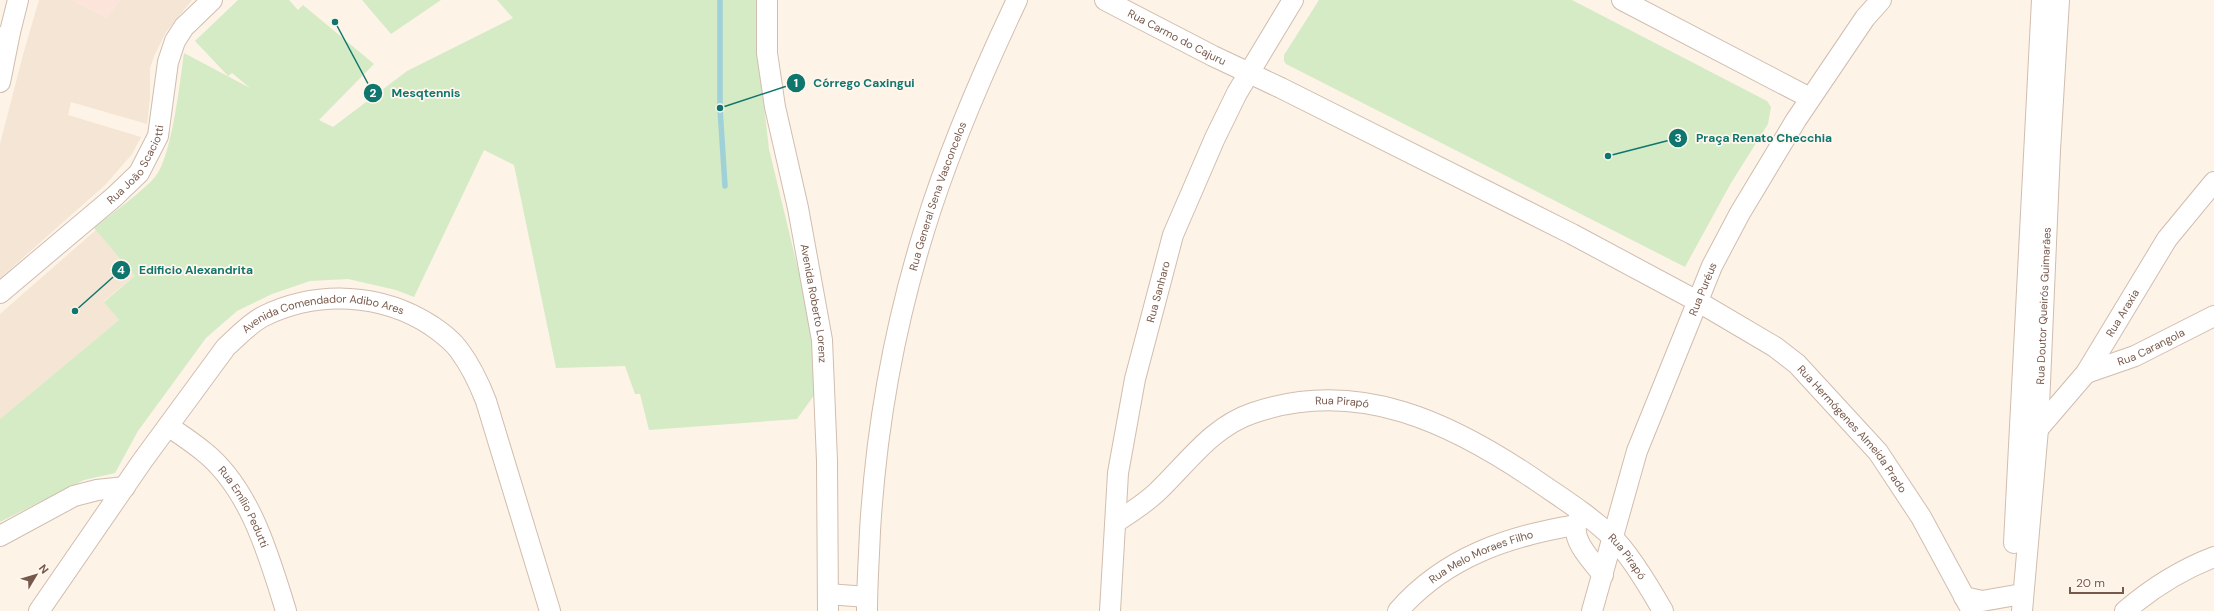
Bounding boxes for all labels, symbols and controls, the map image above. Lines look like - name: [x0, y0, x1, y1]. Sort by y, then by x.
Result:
- street label: Rua Carmo do Cajuru: [1125, 6, 1228, 68]
- callout: Córrego Caxingui: [786, 71, 923, 95]
- text: 1: [794, 75, 798, 91]
- text: Córrego Caxingui: [813, 75, 915, 91]
- callout: Mesqtennis: [363, 81, 468, 105]
- text: 2: [370, 85, 377, 101]
- text: Mesqtennis: [392, 85, 460, 101]
- street label: Rua General Sena Vasconcelos: [906, 119, 969, 272]
- street label: Rua João Scaciotti: [104, 124, 166, 207]
- callout: Praça Renato Checchia: [1668, 126, 1841, 150]
- text: 3: [1674, 130, 1682, 146]
- text: Praça Renato Checchia: [1696, 130, 1832, 146]
- street label: Rua Doutor Queirós Guimarães: [2033, 227, 2054, 385]
- street label: Avenida Roberto Lorenz: [798, 243, 830, 363]
- callout: Edificio Alexandrita: [111, 258, 261, 282]
- street label: Rua Sanharo: [1143, 259, 1173, 324]
- street label: Rua Puréus: [1686, 260, 1720, 318]
- text: 4: [117, 262, 125, 278]
- text: Edificio Alexandrita: [139, 262, 253, 278]
- street label: Rua Araxia: [2103, 286, 2142, 339]
- street label: Avenida Comendador Adibo Ares: [239, 292, 406, 336]
- street label: Rua Carangola: [2115, 325, 2187, 369]
- street label: Rua Hermógenes Almeida Prado: [1794, 362, 1910, 495]
- street label: Rua Pirapó: [1315, 393, 1370, 411]
- street label: Rua Emílio Pedutti: [215, 463, 272, 550]
- street label: Rua Melo Moraes Filho: [1426, 527, 1535, 586]
- street label: Rua Pirapó: [1605, 530, 1649, 582]
- north arrow: [16, 555, 56, 595]
- text: N: [36, 561, 52, 576]
- scale bar: [2070, 569, 2123, 595]
- text: 20 m: [2076, 575, 2105, 591]

